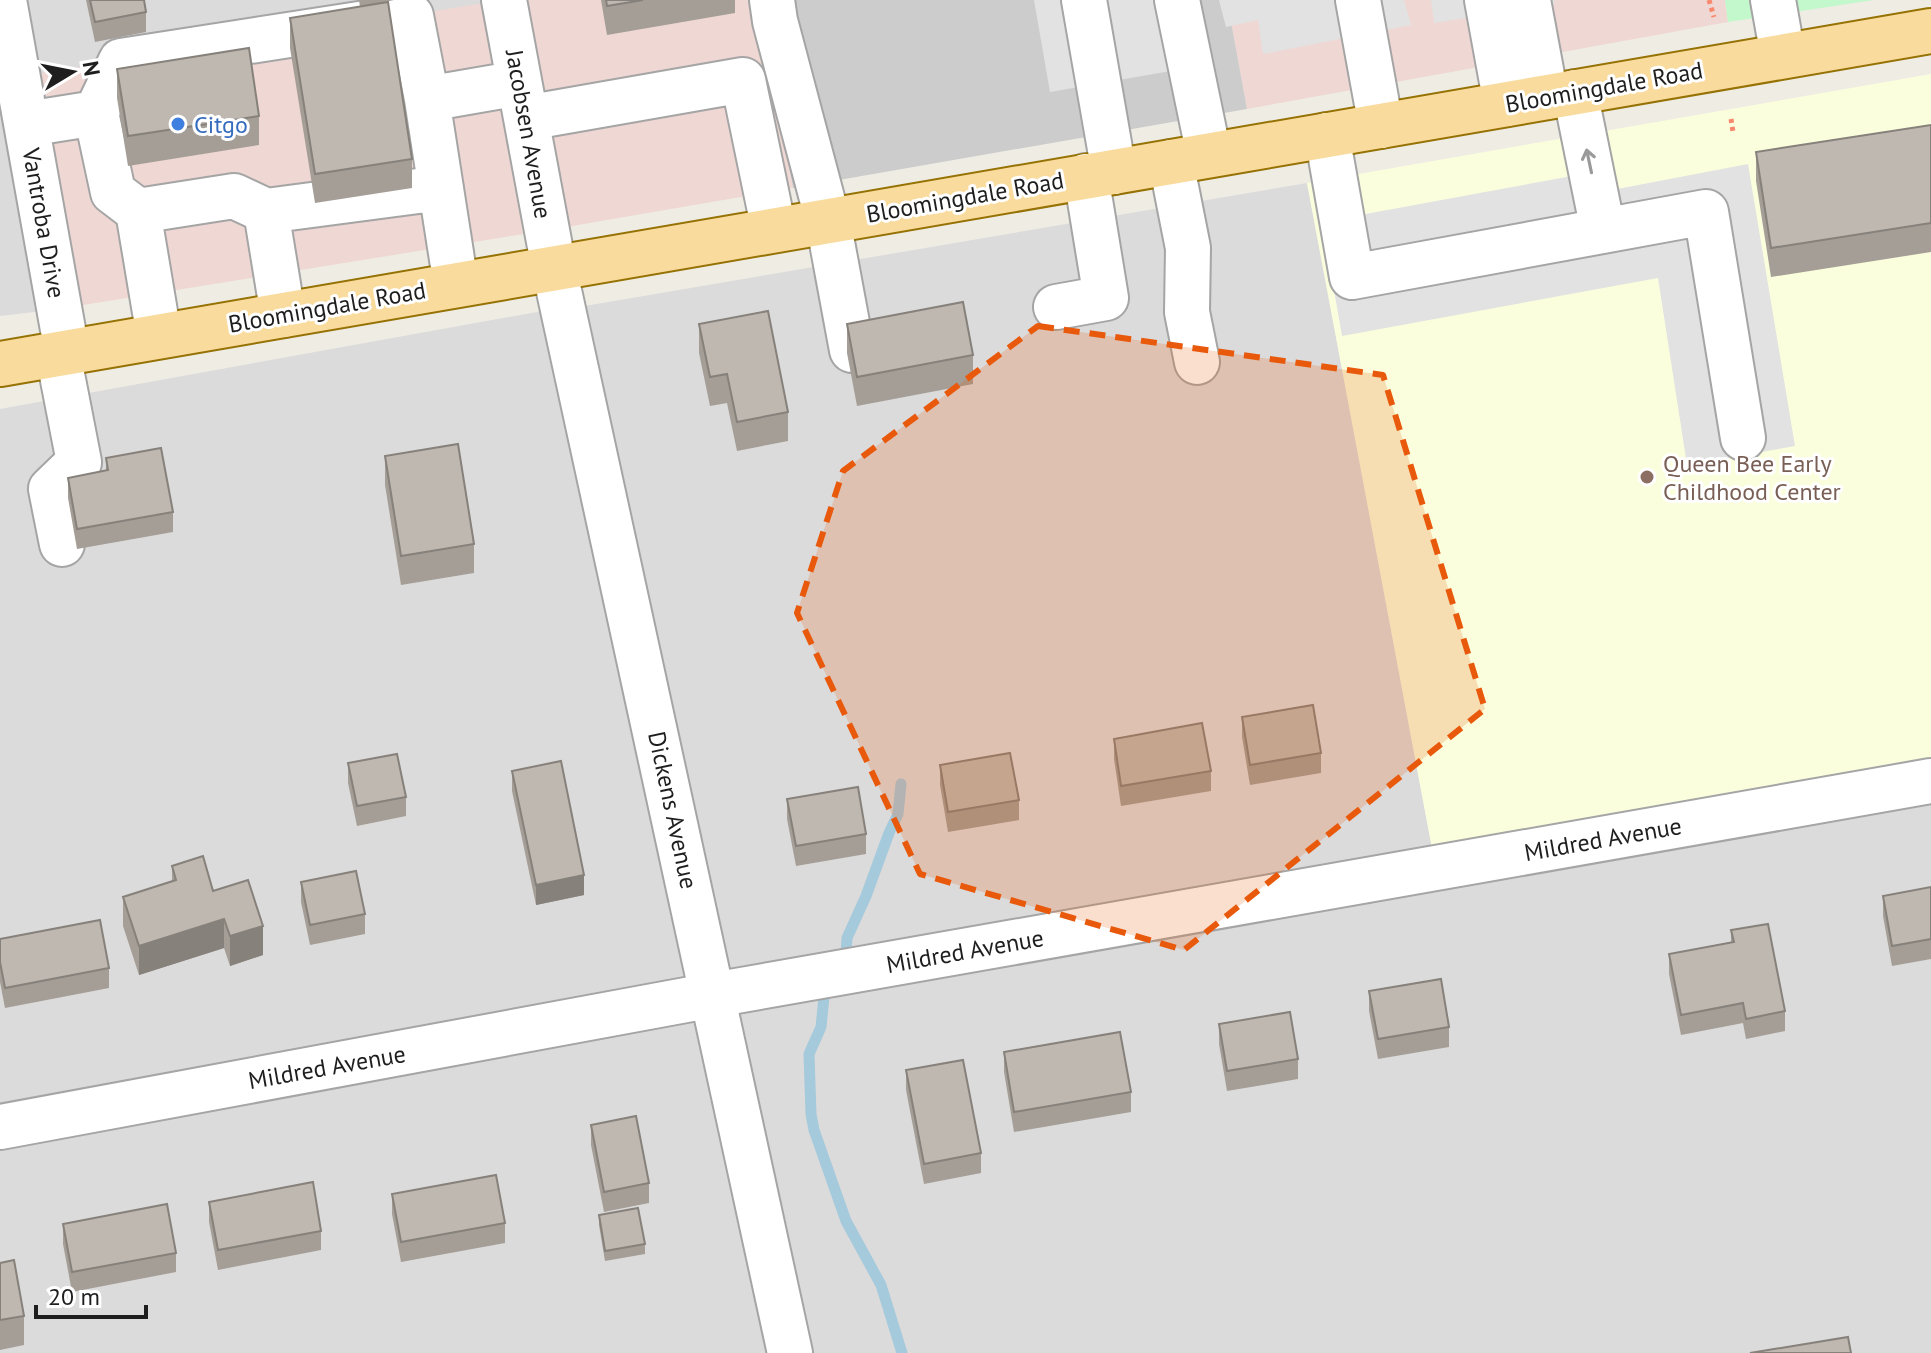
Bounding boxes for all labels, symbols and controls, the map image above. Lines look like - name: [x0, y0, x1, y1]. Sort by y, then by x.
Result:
- north arrow: [32, 32, 112, 112]
- street label: Jacobsen Avenue: [499, 46, 559, 221]
- street label: Bloomingdale Road: [1503, 54, 1705, 120]
- text: N: [77, 59, 107, 78]
- place label: Citgo: [194, 109, 248, 140]
- marker: Citgo: [169, 115, 187, 133]
- street label: Vantroba Drive: [15, 145, 72, 300]
- one-way arrow: [1581, 149, 1596, 175]
- street label: Bloomingdale Road: [864, 164, 1066, 230]
- street label: Bloomingdale Road: [226, 274, 428, 340]
- place label: Queen Bee Early Childhood Center: [1663, 448, 1841, 507]
- marker: Queen Bee Early Childhood Center: [1638, 468, 1656, 486]
- street label: Dickens Avenue: [641, 728, 705, 892]
- street label: Mildred Avenue: [1522, 810, 1684, 868]
- street label: Mildred Avenue: [884, 922, 1046, 980]
- street label: Mildred Avenue: [246, 1038, 408, 1096]
- scale bar: [36, 1269, 146, 1319]
- text: 20 m: [48, 1281, 100, 1312]

